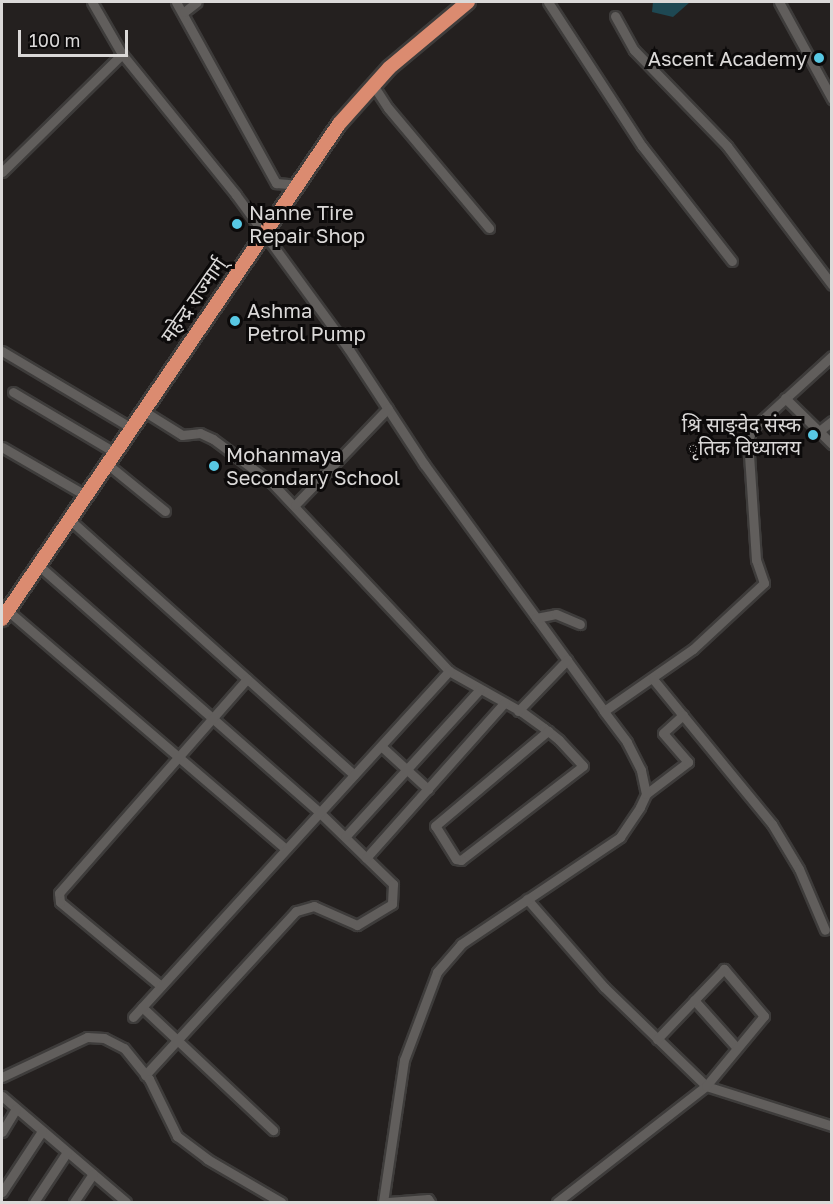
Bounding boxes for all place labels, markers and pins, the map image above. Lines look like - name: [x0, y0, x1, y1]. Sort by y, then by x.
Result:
- place label: Ascent Academy: [648, 46, 807, 70]
- marker: Ascent Academy: [812, 51, 826, 65]
- place label: Nanne Tire Repair Shop: [249, 201, 365, 248]
- marker: Nanne Tire Repair Shop: [230, 217, 244, 231]
- place label: Ashma Petrol Pump: [247, 298, 366, 345]
- marker: Ashma Petrol Pump: [228, 314, 242, 328]
- place label: श्रि साङ्वेद संस्क ृतिक विध्यालय: [682, 412, 801, 459]
- marker: श्रि साङ्वेद संस्क ृतिक विध्यालय: [806, 428, 820, 442]
- place label: Mohanmaya Secondary School: [226, 442, 400, 489]
- marker: Mohanmaya Secondary School: [207, 459, 221, 473]

